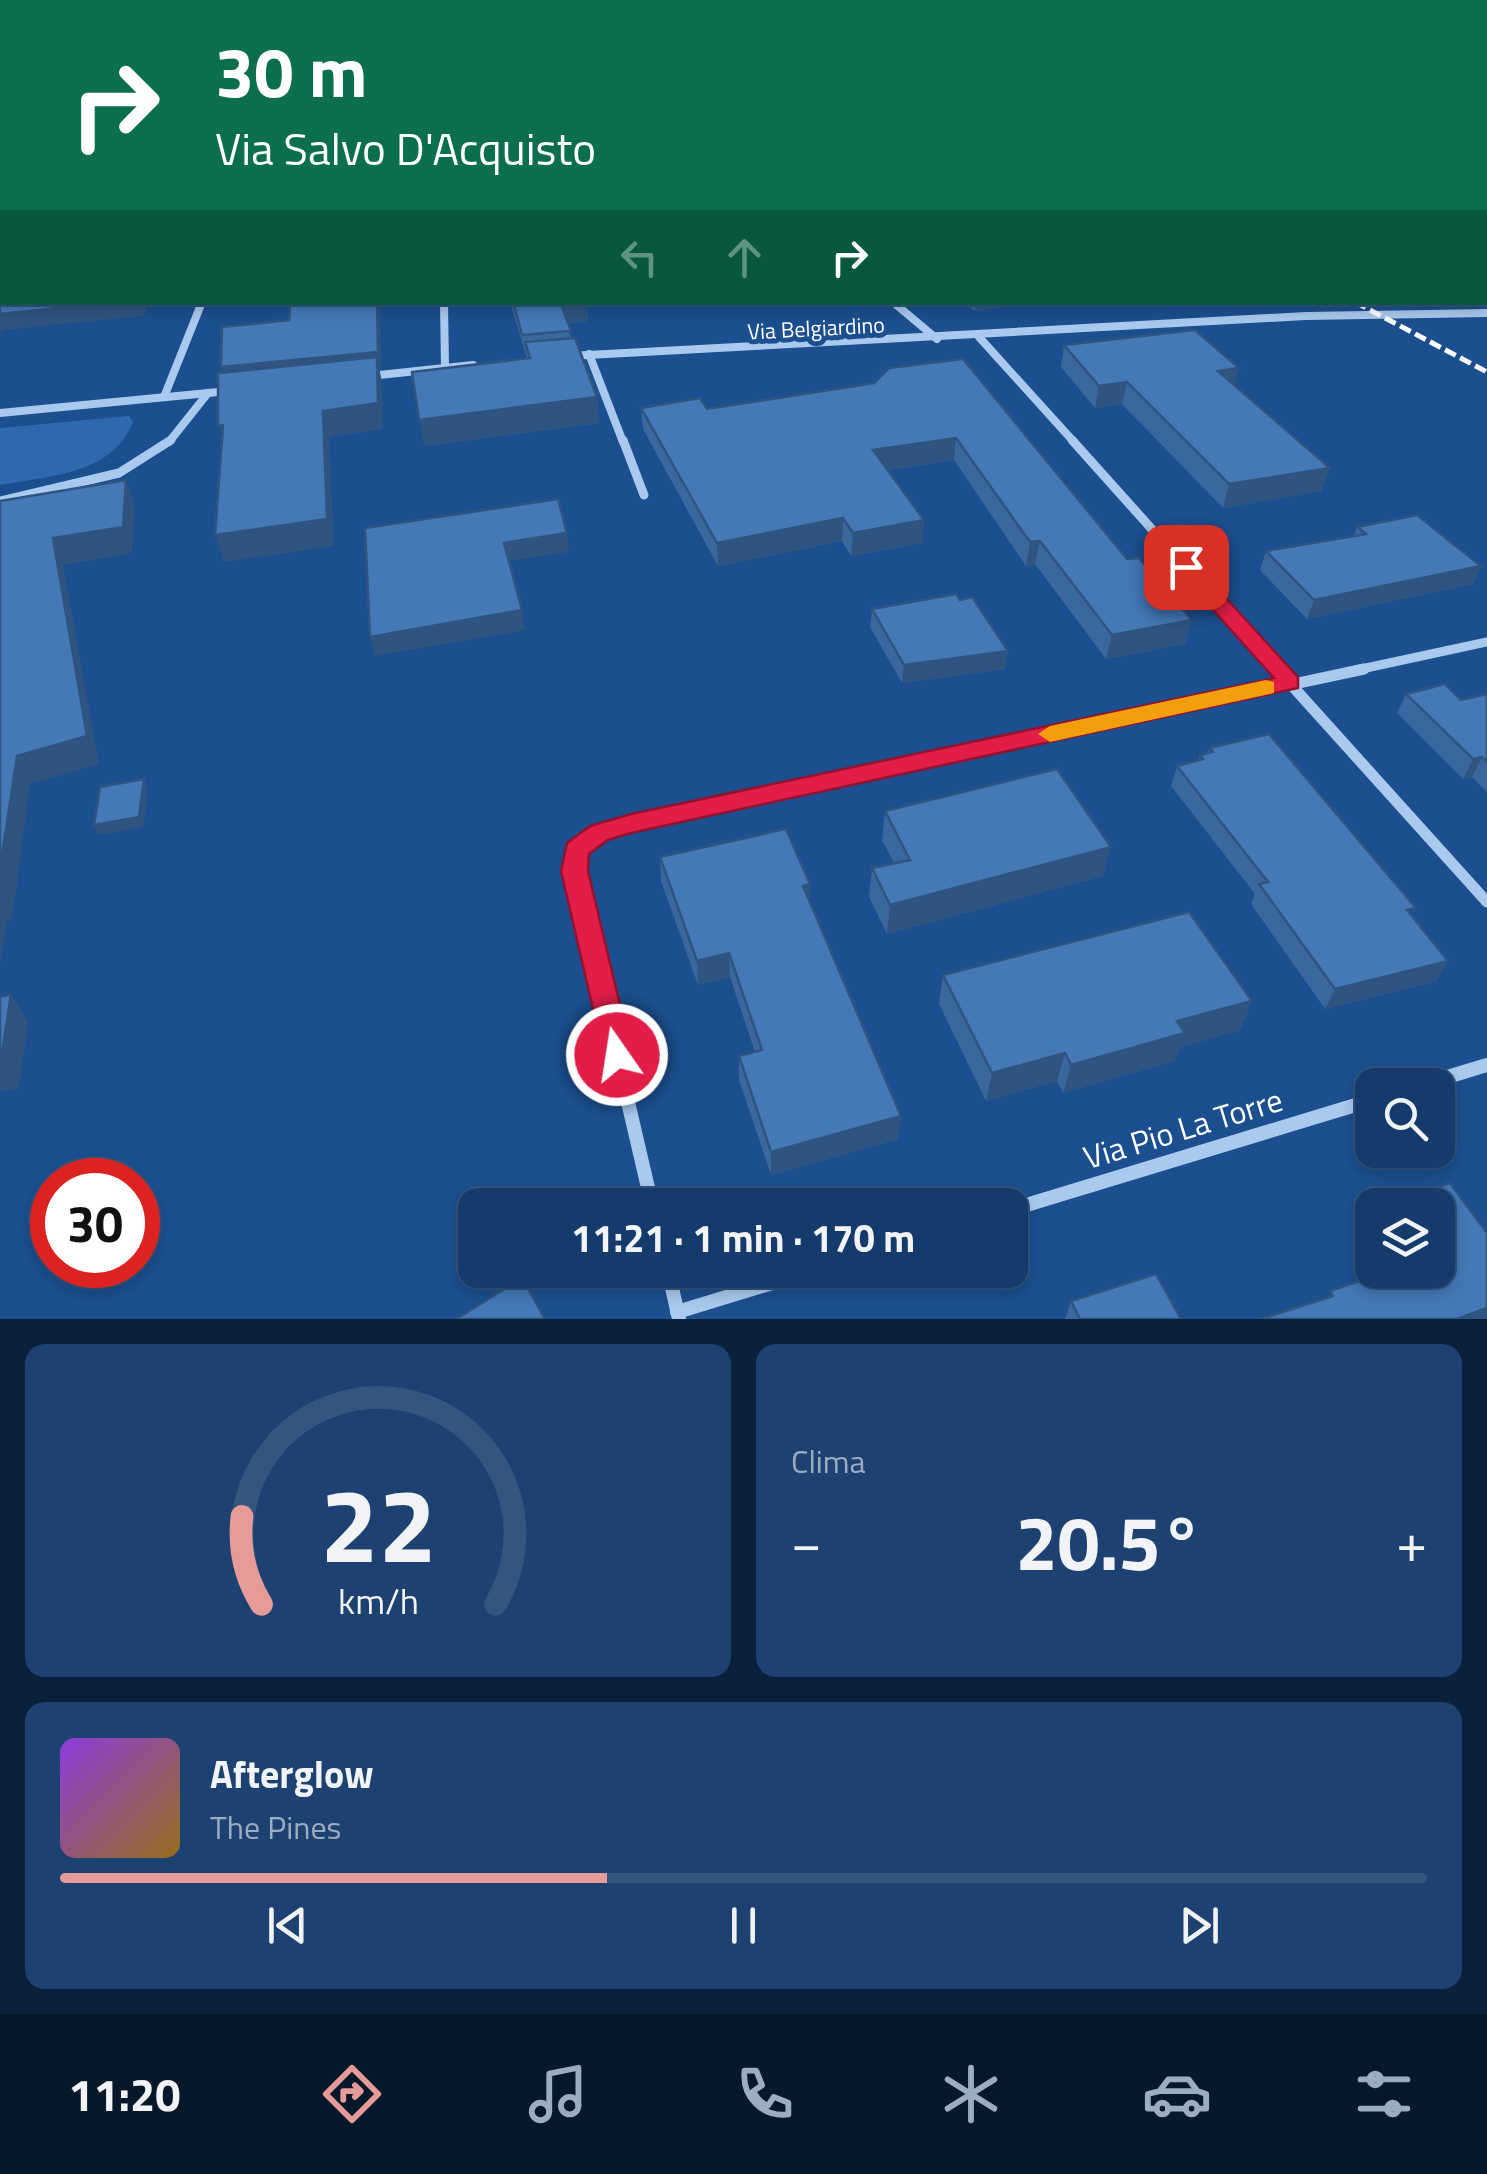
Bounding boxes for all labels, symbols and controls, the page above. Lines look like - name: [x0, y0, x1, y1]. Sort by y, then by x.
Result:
- text: 30 m: [215, 18, 368, 124]
- icon: right: [50, 40, 180, 170]
- text: Via Salvo D'Acquisto: [215, 114, 596, 182]
- icon: left: [612, 230, 667, 285]
- icon: ahead: [717, 230, 772, 285]
- icon: right: [822, 230, 877, 285]
- street label: Via Belgiardino: [746, 307, 886, 349]
- pin: [1144, 525, 1229, 610]
- icon: arrive: [1159, 540, 1214, 595]
- position arrow: [565, 1003, 669, 1107]
- map controls: [1355, 1068, 1455, 1288]
- button: search: [1355, 1068, 1455, 1168]
- street label: Via Pio La Torre: [1077, 1075, 1288, 1181]
- speed limit sign: 30: [30, 1158, 160, 1288]
- button: layers: [1355, 1188, 1455, 1288]
- text: 11:21 · 1 min · 170 m: [571, 1209, 915, 1267]
- text: Clima: [791, 1437, 866, 1485]
- text: 22: [320, 1444, 436, 1602]
- text: 20.5°: [1015, 1485, 1203, 1599]
- text: −: [791, 1500, 822, 1583]
- text: +: [1396, 1500, 1427, 1583]
- text: km/h: [338, 1573, 418, 1628]
- text: Afterglow: [210, 1745, 374, 1803]
- text: The Pines: [210, 1803, 341, 1851]
- icon: previous: [260, 1898, 315, 1953]
- icon: pause: [716, 1898, 771, 1953]
- icon: next: [1172, 1898, 1227, 1953]
- icon: directions: [317, 2059, 387, 2129]
- icon: music: [523, 2059, 593, 2129]
- icon: phone: [730, 2059, 800, 2129]
- icon: climate: [936, 2059, 1006, 2129]
- icon: car: [1142, 2059, 1212, 2129]
- icon: filters: [1349, 2059, 1419, 2129]
- text: 11:20: [68, 2060, 181, 2128]

